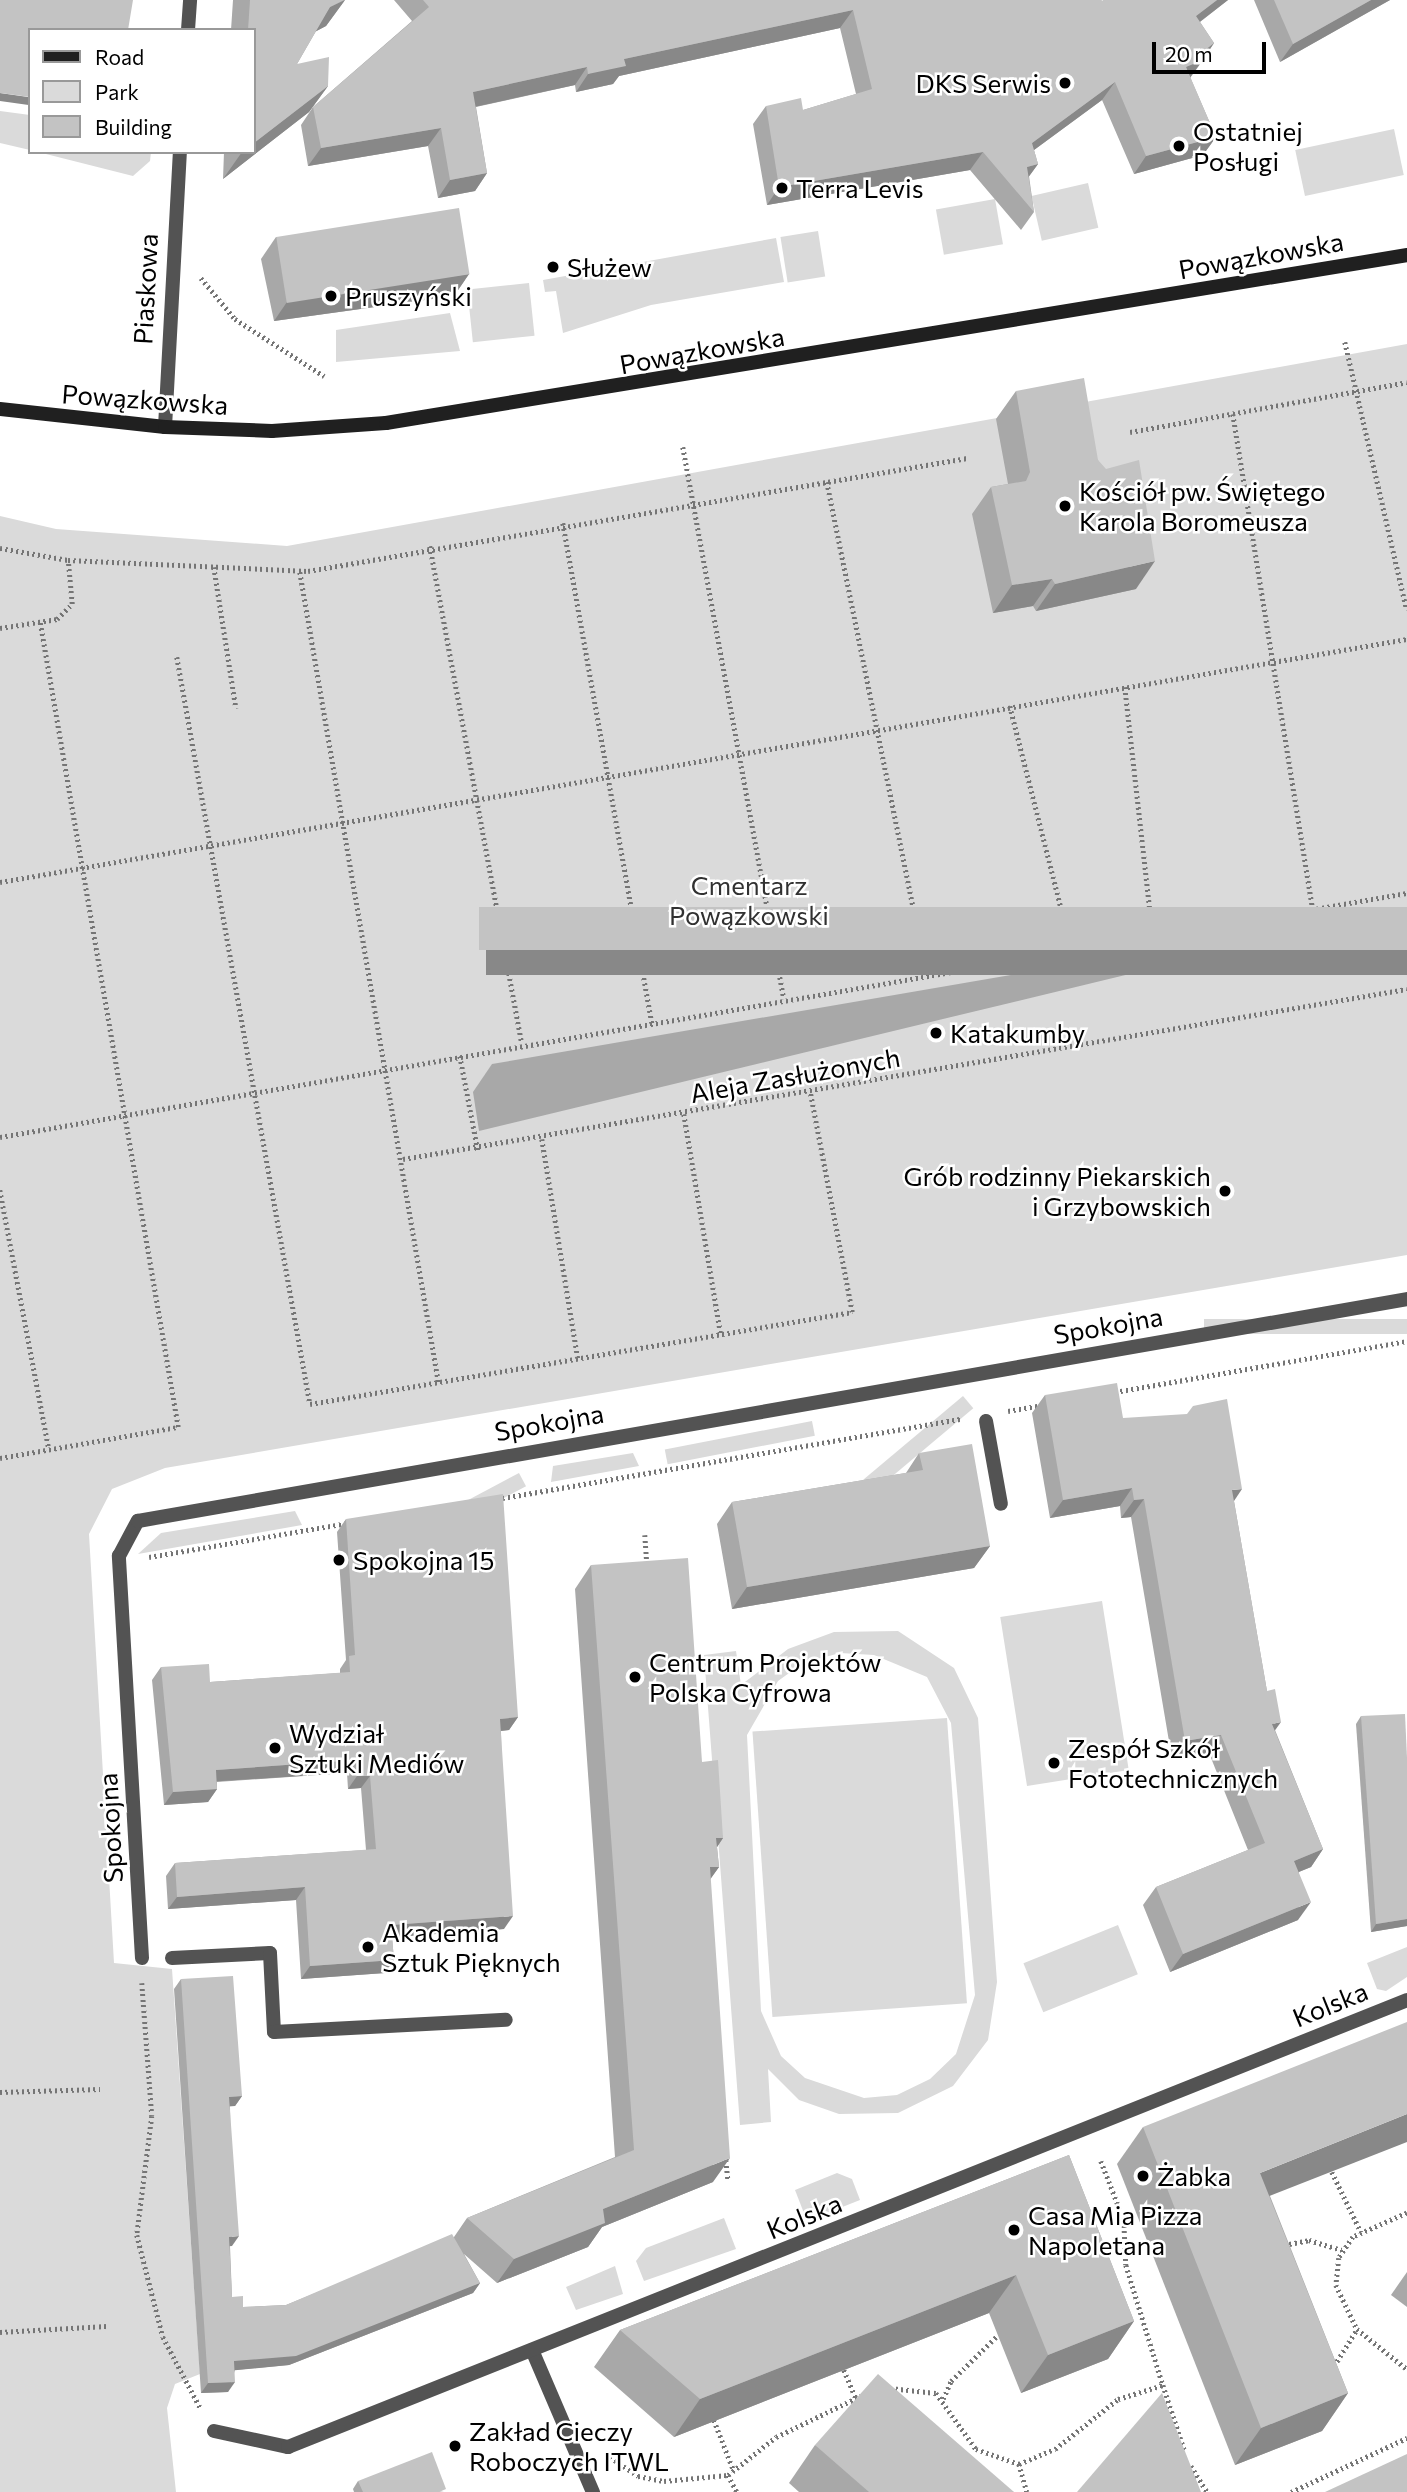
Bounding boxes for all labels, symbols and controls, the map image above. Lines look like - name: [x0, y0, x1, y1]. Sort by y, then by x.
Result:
- legend: [28, 28, 256, 154]
- scale bar: [1155, 28, 1269, 72]
- text: 20 m: [1165, 41, 1213, 66]
- text: Road: [95, 44, 144, 69]
- place label: DKS Serwis: [916, 67, 1051, 99]
- marker: DKS Serwis: [1057, 75, 1073, 91]
- text: Park: [95, 79, 139, 104]
- text: Building: [95, 114, 172, 139]
- place label: Ostatniej Posługi: [1193, 115, 1303, 176]
- marker: Ostatniej Posługi: [1171, 138, 1187, 154]
- place label: Terra Levis: [796, 172, 924, 204]
- marker: Terra Levis: [774, 180, 790, 196]
- street label: Powązkowska: [1176, 225, 1346, 285]
- street label: Piaskowa: [127, 233, 163, 345]
- place label: Służew: [567, 251, 652, 283]
- marker: Służew: [545, 259, 561, 275]
- place label: Pruszyński: [345, 280, 472, 312]
- marker: Pruszyński: [323, 288, 339, 304]
- street label: Powązkowska: [617, 320, 787, 380]
- street label: Powązkowska: [61, 378, 229, 420]
- place label: Kościół pw. Świętego Karola Boromeusza: [1079, 475, 1325, 536]
- marker: Kościół pw. Świętego Karola Boromeusza: [1057, 498, 1073, 514]
- park label: Cmentarz Powązkowski: [669, 869, 829, 931]
- place label: Katakumby: [950, 1017, 1085, 1049]
- marker: Katakumby: [928, 1025, 944, 1041]
- street label: Aleja Zasłużonych: [688, 1041, 902, 1109]
- place label: Grób rodzinny Piekarskich i Grzybowskich: [903, 1160, 1211, 1222]
- marker: Grób rodzinny Piekarskich i Grzybowskich: [1217, 1183, 1233, 1199]
- street label: Spokojna: [1051, 1300, 1165, 1350]
- street label: Spokojna: [492, 1397, 606, 1447]
- place label: Spokojna 15: [353, 1544, 494, 1576]
- marker: Spokojna 15: [331, 1552, 347, 1568]
- place label: Centrum Projektów Polska Cyfrowa: [649, 1646, 881, 1708]
- marker: Centrum Projektów Polska Cyfrowa: [627, 1669, 643, 1685]
- place label: Wydział Sztuki Mediów: [289, 1717, 464, 1778]
- place label: Zespół Szkół Fototechnicznych: [1068, 1732, 1278, 1794]
- marker: Wydział Sztuki Mediów: [267, 1740, 283, 1756]
- marker: Zespół Szkół Fototechnicznych: [1046, 1755, 1062, 1771]
- street label: Spokojna: [92, 1772, 128, 1884]
- place label: Akademia Sztuk Pięknych: [382, 1916, 561, 1978]
- marker: Akademia Sztuk Pięknych: [360, 1939, 376, 1955]
- street label: Kolska: [1288, 1975, 1372, 2033]
- place label: Żabka: [1157, 2160, 1231, 2192]
- marker: Żabka: [1135, 2168, 1151, 2184]
- street label: Kolska: [762, 2187, 846, 2245]
- place label: Casa Mia Pizza Napoletana: [1028, 2199, 1202, 2260]
- marker: Casa Mia Pizza Napoletana: [1006, 2222, 1022, 2238]
- place label: Zakład Cieczy Roboczych ITWL: [469, 2415, 669, 2476]
- marker: Zakład Cieczy Roboczych ITWL: [447, 2438, 463, 2454]

